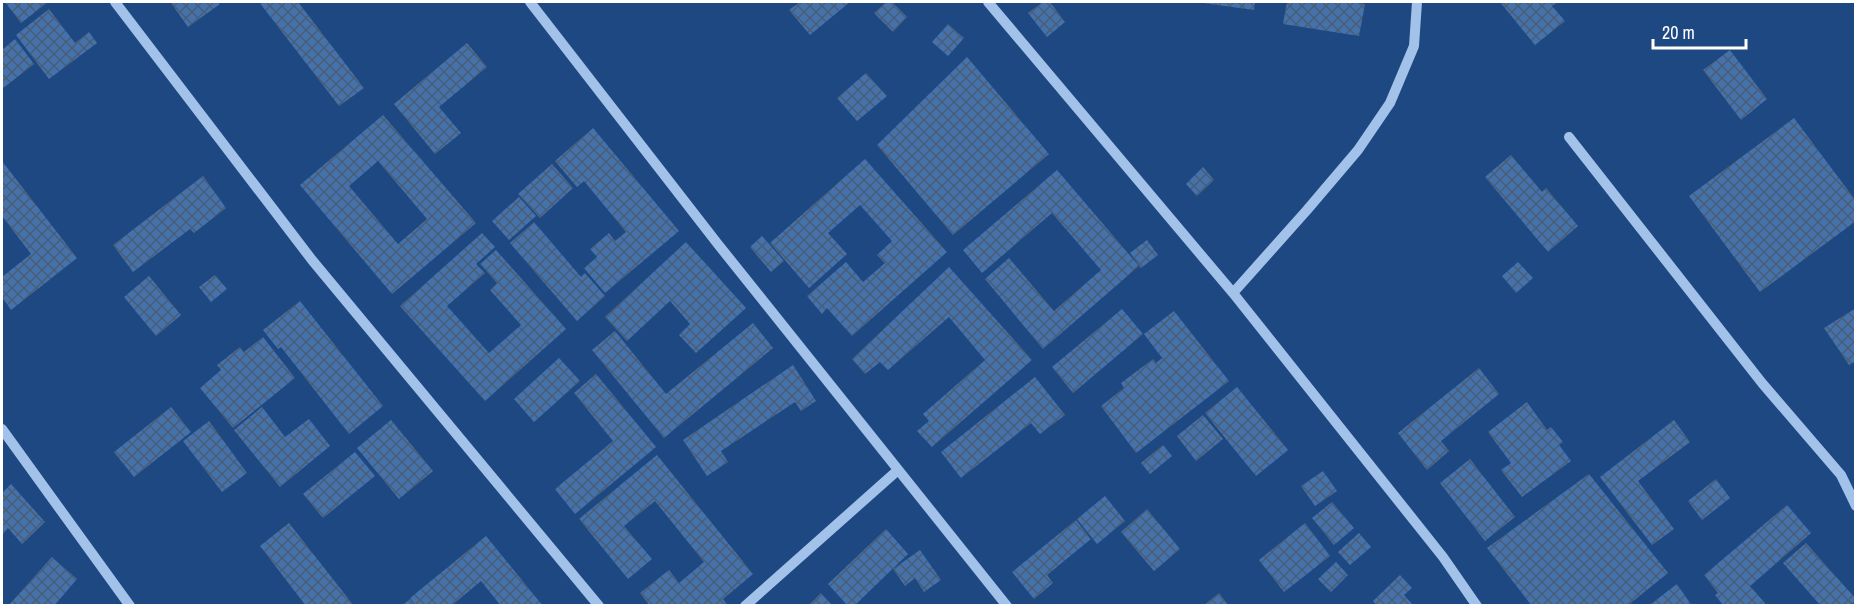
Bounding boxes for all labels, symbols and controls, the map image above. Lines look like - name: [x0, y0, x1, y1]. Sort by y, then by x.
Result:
- scale bar: [1653, 12, 1746, 50]
- text: 20 m: [1662, 20, 1695, 45]

